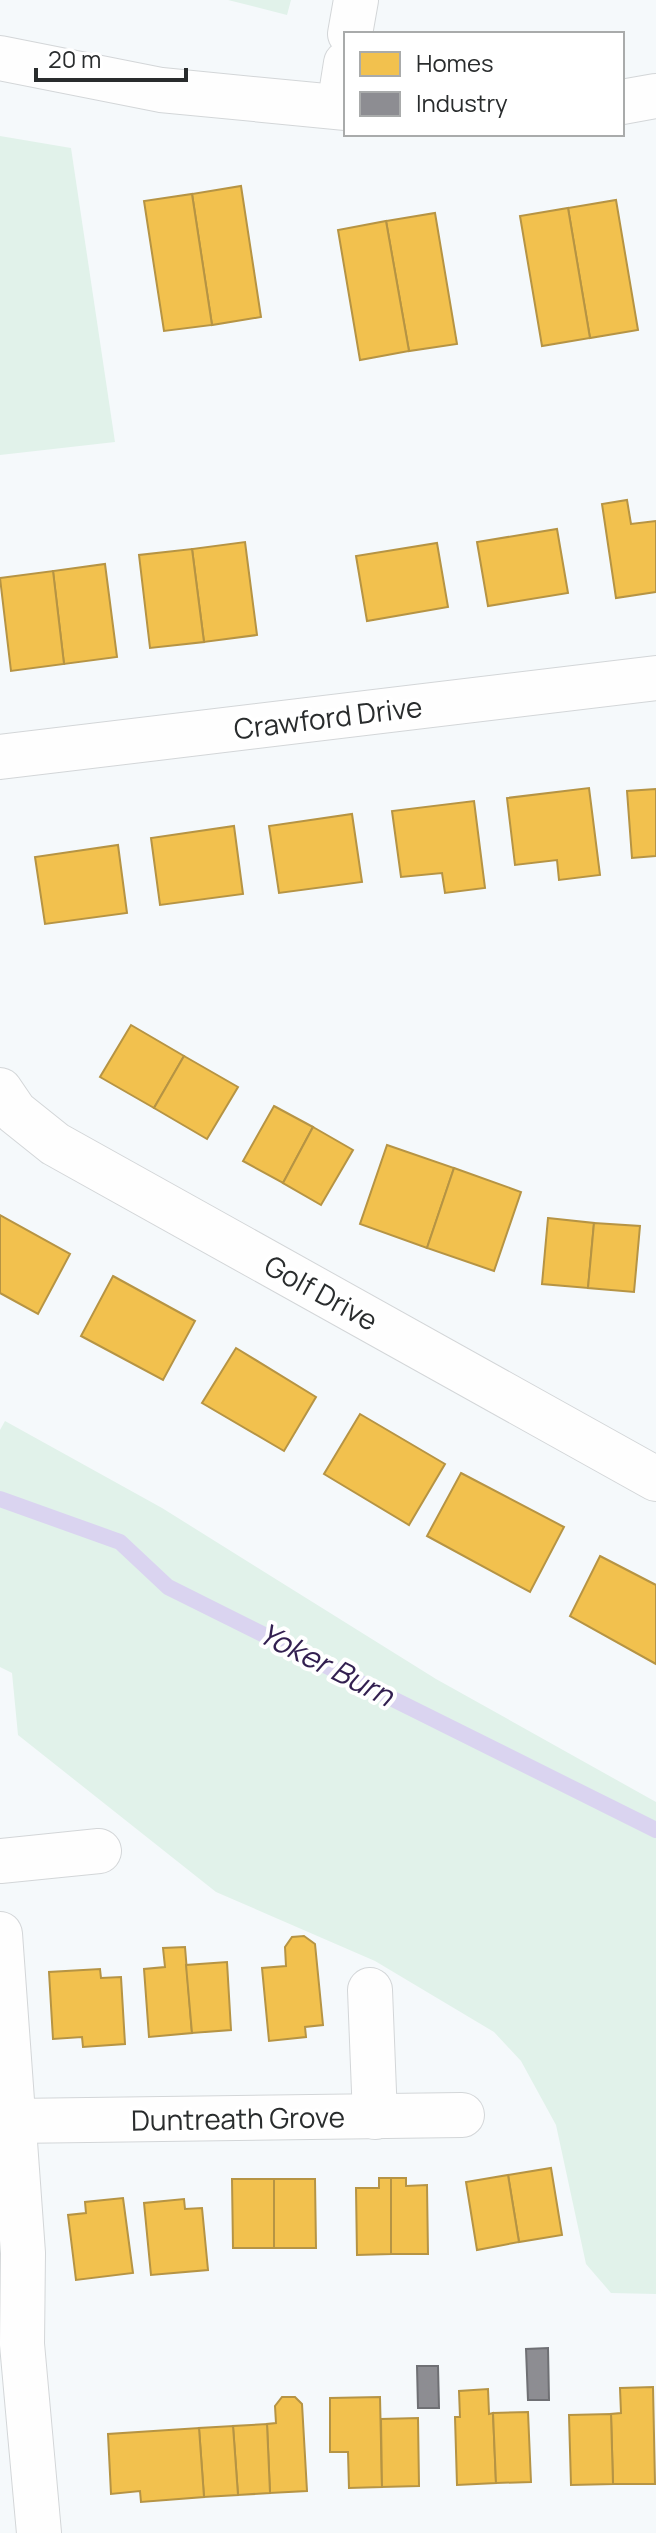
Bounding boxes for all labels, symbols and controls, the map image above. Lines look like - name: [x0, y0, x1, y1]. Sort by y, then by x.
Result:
- scale bar: [36, 32, 186, 82]
- legend: [344, 32, 624, 136]
- text: 20 m: [48, 42, 101, 75]
- text: Homes: [416, 46, 494, 79]
- text: Industry: [416, 86, 508, 119]
- street label: Crawford Drive: [232, 687, 424, 747]
- street label: Golf Drive: [258, 1245, 385, 1339]
- water label: Yoker Burn: [252, 1612, 402, 1716]
- street label: Duntreath Grove: [131, 2097, 345, 2139]

